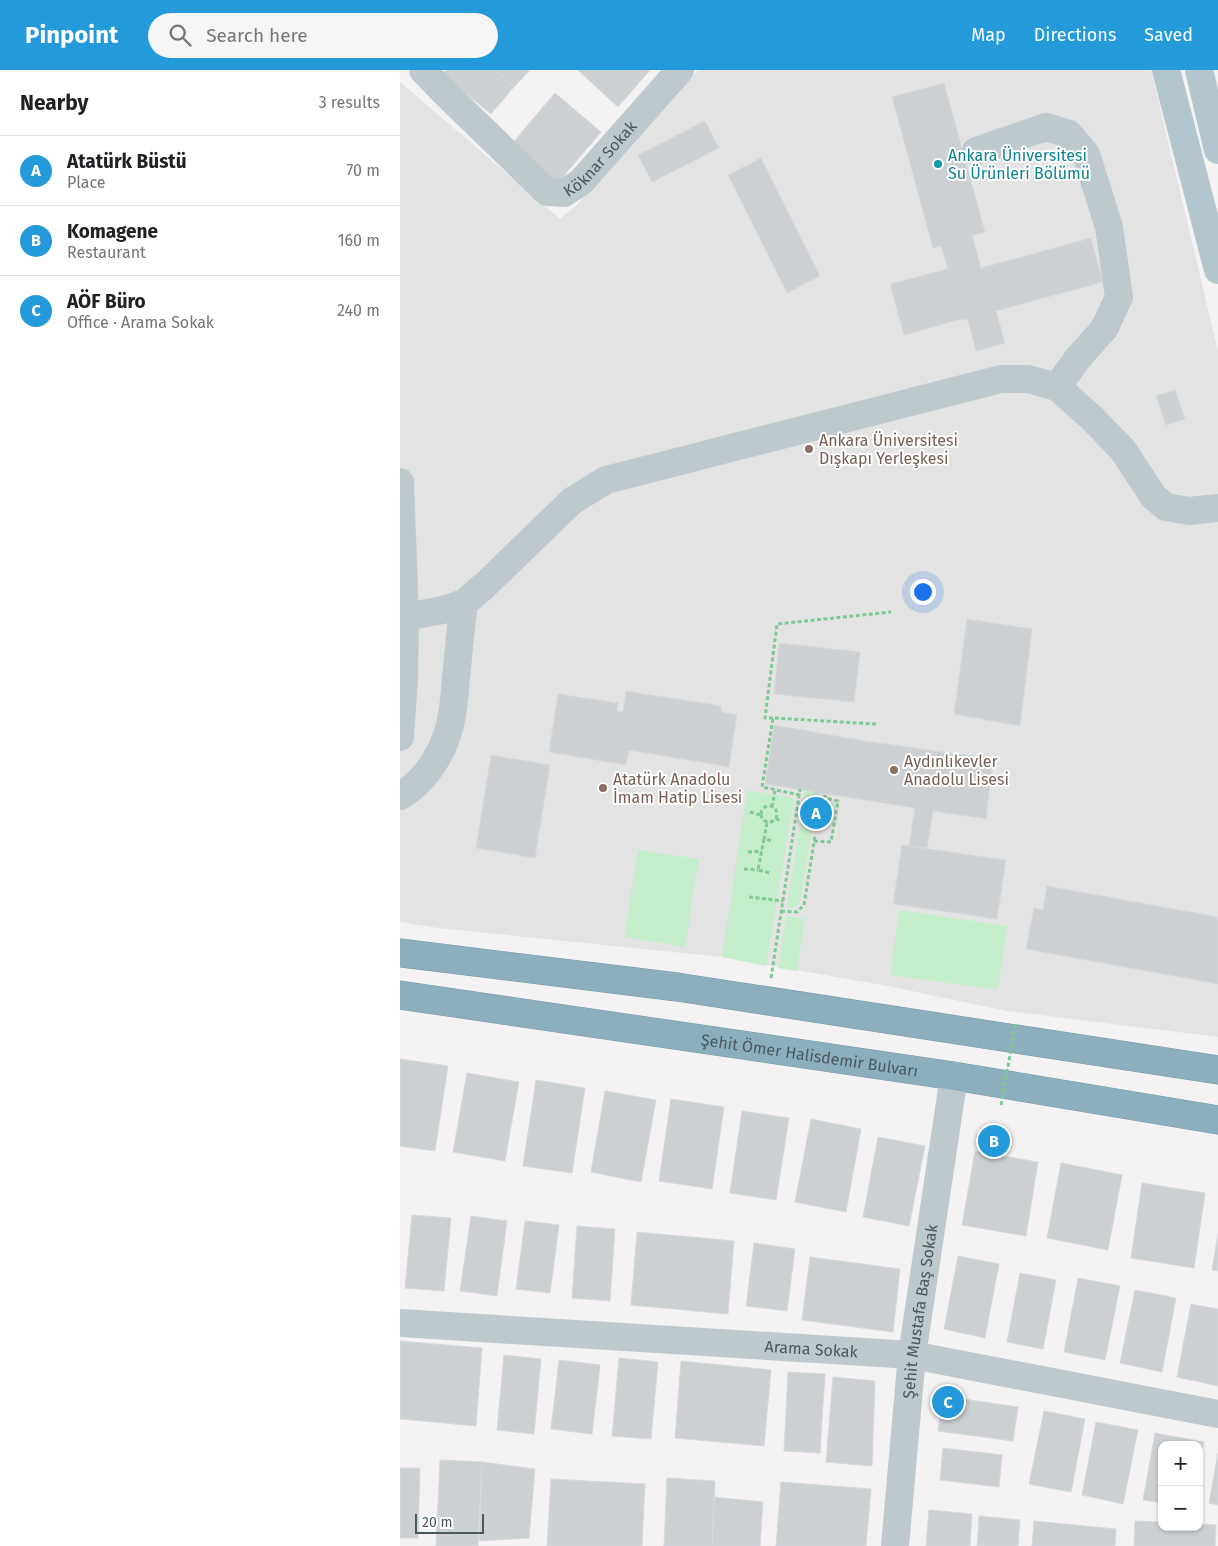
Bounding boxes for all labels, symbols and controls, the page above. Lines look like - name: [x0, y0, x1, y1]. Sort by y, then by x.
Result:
- search box: [148, 13, 498, 58]
- text: Pinpoint: [25, 21, 118, 49]
- icon: search: [166, 21, 194, 49]
- text: Search here: [206, 24, 308, 47]
- text: Map: [971, 24, 1006, 46]
- text: Directions: [1034, 24, 1116, 46]
- text: Saved: [1144, 24, 1193, 46]
- text: Nearby: [20, 90, 88, 116]
- text: 3 results: [319, 93, 380, 112]
- street label: Köknar Sokak: [560, 116, 641, 201]
- place label: Ankara Üniversitesi Su Ürünleri Bölümü: [948, 146, 1090, 183]
- text: Atatürk Büstü: [67, 150, 187, 173]
- marker: Ankara Üniversitesi Su Ürünleri Bölümü: [932, 158, 944, 170]
- text: A: [31, 161, 41, 180]
- text: 70 m: [346, 161, 380, 180]
- text: Place: [67, 173, 106, 192]
- text: Komagene: [67, 220, 158, 243]
- text: B: [31, 231, 41, 250]
- text: 160 m: [338, 231, 380, 250]
- text: Restaurant: [67, 243, 146, 262]
- text: AÖF Büro: [67, 290, 146, 313]
- text: C: [31, 301, 41, 320]
- text: 240 m: [337, 301, 380, 320]
- text: Office · Arama Sokak: [67, 313, 214, 332]
- place label: Ankara Üniversitesi Dışkapı Yerleşkesi: [819, 431, 958, 469]
- marker: Ankara Üniversitesi Dışkapı Yerleşkesi: [803, 443, 815, 455]
- your location: [910, 579, 936, 605]
- place label: Aydınlıkevler Anadolu Lisesi: [904, 752, 1009, 789]
- marker: Aydınlıkevler Anadolu Lisesi: [888, 764, 900, 776]
- place label: Atatürk Anadolu İmam Hatip Lisesi: [613, 770, 742, 807]
- marker: Atatürk Anadolu İmam Hatip Lisesi: [597, 782, 609, 794]
- pin: A: [800, 794, 832, 832]
- street label: Şehit Ömer Halisdemir Bulvarı: [700, 1030, 919, 1081]
- pin: B: [978, 1122, 1010, 1160]
- street label: Şehit Mustafa Baş Sokak: [899, 1222, 942, 1400]
- street label: Arama Sokak: [764, 1337, 859, 1362]
- pin: C: [932, 1383, 964, 1421]
- map controls: [1158, 1441, 1203, 1531]
- button: +: [1158, 1441, 1203, 1486]
- button: −: [1158, 1486, 1203, 1531]
- scale bar: [415, 1511, 484, 1534]
- text: 20 m: [422, 1514, 452, 1531]

